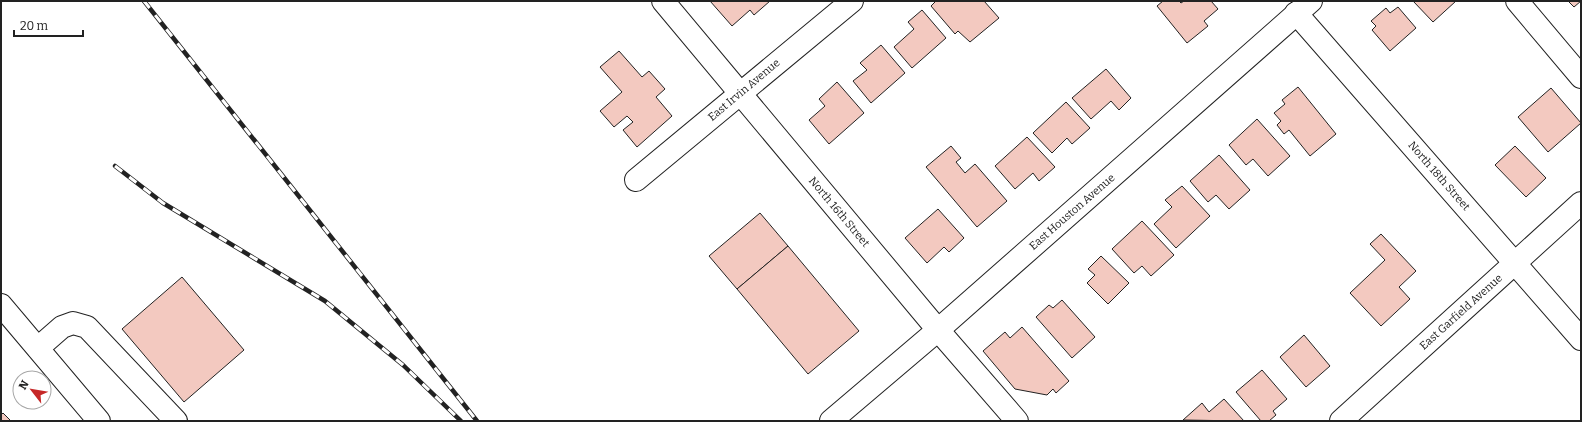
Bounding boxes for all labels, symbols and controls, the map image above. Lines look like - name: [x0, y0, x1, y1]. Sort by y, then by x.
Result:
- scale bar: [14, 12, 83, 38]
- text: 20 m: [20, 19, 49, 33]
- street label: East Irvin Avenue: [705, 56, 783, 124]
- street label: North 18th Street: [1405, 139, 1473, 213]
- street label: East Houston Avenue: [1027, 171, 1117, 253]
- street label: North 16th Street: [806, 174, 872, 250]
- street label: East Garfield Avenue: [1417, 272, 1505, 352]
- north arrow: [12, 370, 52, 410]
- text: N: [16, 378, 32, 392]

